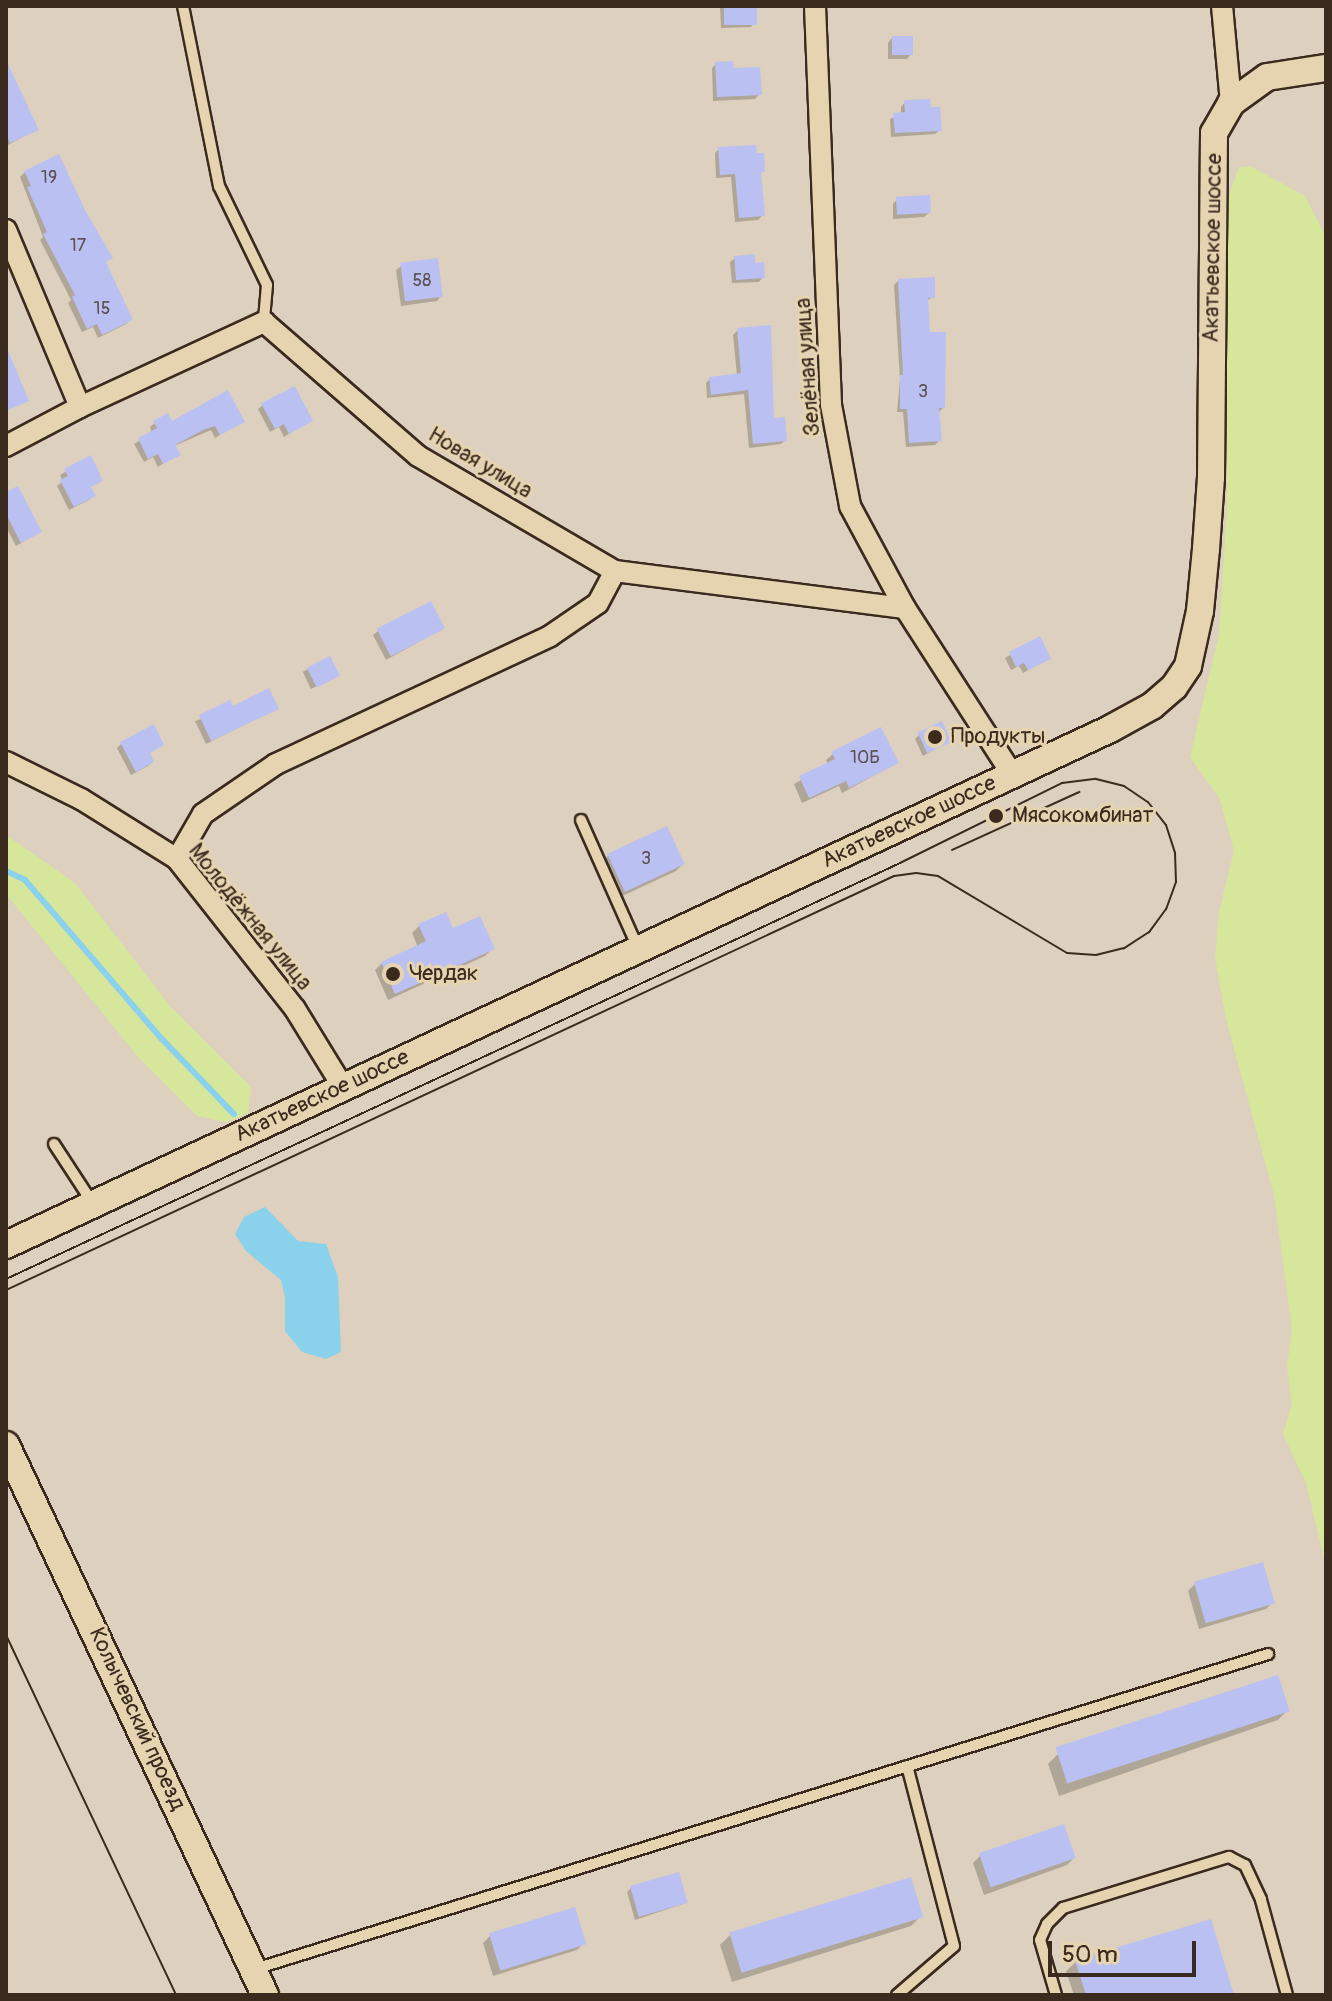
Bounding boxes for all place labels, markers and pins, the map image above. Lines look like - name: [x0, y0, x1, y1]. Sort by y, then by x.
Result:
- place label: Продукты: [951, 724, 1046, 750]
- marker: Продукты: [926, 728, 944, 746]
- place label: Мясокомбинат: [1012, 803, 1153, 829]
- marker: Мясокомбинат: [987, 807, 1005, 825]
- place label: Чердак: [409, 961, 478, 987]
- marker: Чердак: [384, 965, 402, 983]

